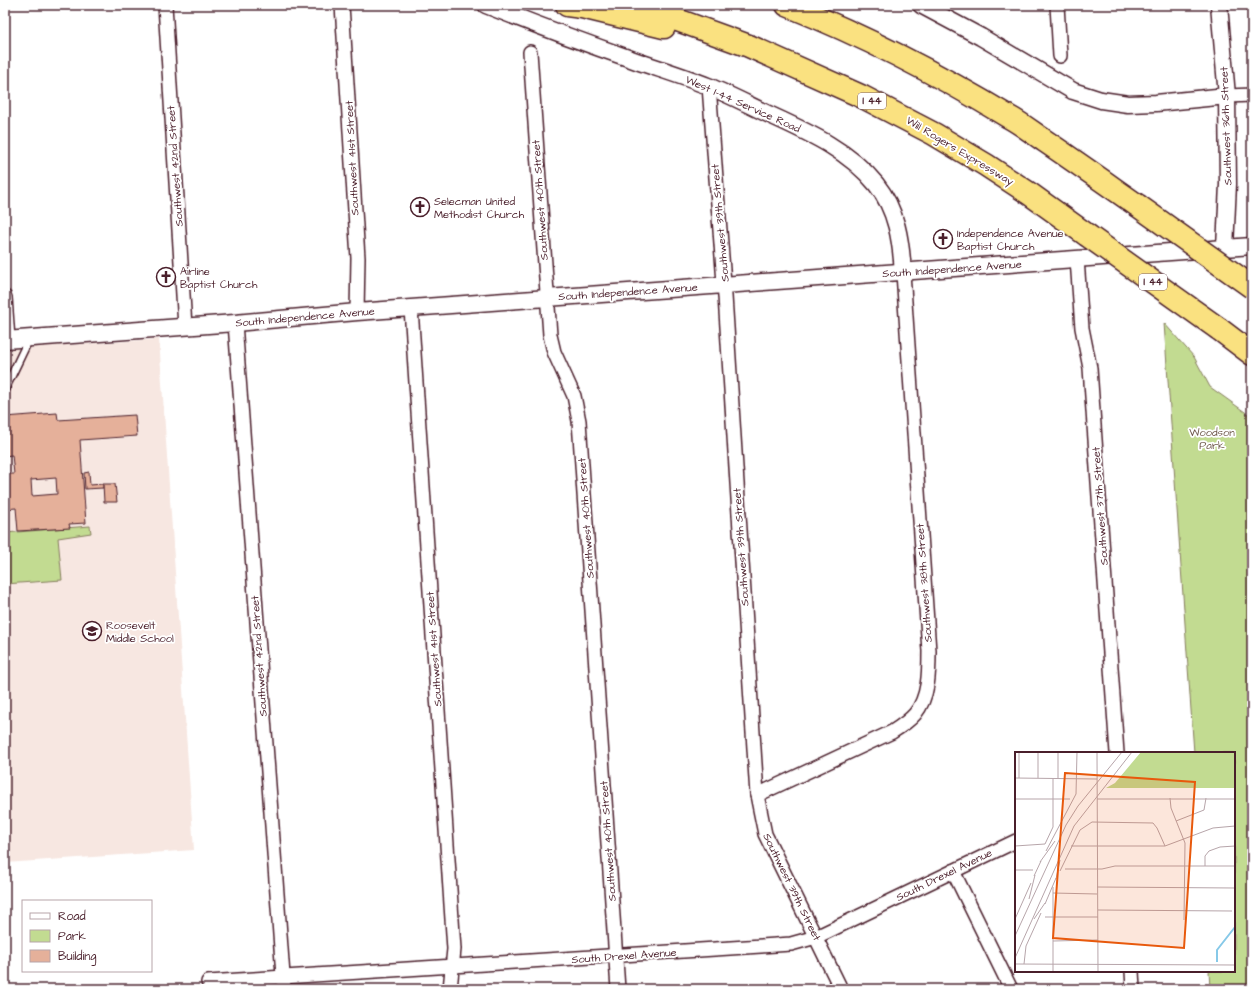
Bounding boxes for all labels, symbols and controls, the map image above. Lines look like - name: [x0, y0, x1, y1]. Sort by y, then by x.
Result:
- street label: Southwest 36th Street: [1216, 66, 1236, 186]
- street label: West I-44 Service Road: [683, 72, 803, 136]
- road number: I 44: [858, 93, 886, 109]
- street label: Southwest 41st Street: [341, 100, 363, 216]
- street label: Southwest 42nd Street: [163, 104, 187, 227]
- street label: Will Rogers Expressway: [903, 113, 1017, 190]
- street label: Southwest 40th Street: [528, 139, 552, 261]
- street label: Southwest 39th Street: [707, 163, 733, 282]
- place label: Selecman United Methodist Church: [434, 194, 525, 222]
- church icon: Selecman United Methodist Church: [409, 196, 431, 218]
- place label: Independence Avenue Baptist Church: [957, 226, 1064, 254]
- church icon: Independence Avenue Baptist Church: [932, 228, 954, 250]
- street label: South Independence Avenue: [882, 257, 1022, 281]
- place label: Airline Baptist Church: [180, 264, 258, 292]
- church icon: Airline Baptist Church: [155, 266, 177, 288]
- road number: I 44: [1139, 274, 1167, 290]
- street label: South Independence Avenue: [558, 280, 698, 304]
- street label: South Independence Avenue: [235, 303, 375, 331]
- park label: Woodson Park: [1189, 425, 1235, 453]
- street label: Southwest 37th Street: [1088, 446, 1112, 566]
- street label: Southwest 40th Street: [574, 457, 598, 579]
- street label: Southwest 39th Street: [729, 487, 753, 606]
- street label: Southwest 38th Street: [912, 523, 936, 643]
- street label: Southwest 41st Street: [422, 590, 445, 707]
- street label: Southwest 42nd Street: [247, 594, 271, 717]
- place label: Roosevelt Middle School: [106, 618, 174, 646]
- school or university icon: Roosevelt Middle School: [81, 620, 103, 642]
- inset map: [1015, 752, 1235, 972]
- street label: Southwest 40th Street: [596, 780, 620, 902]
- street label: Southwest 39th Street: [759, 831, 825, 944]
- street label: South Drexel Avenue: [893, 845, 995, 905]
- legend: [22, 900, 152, 972]
- text: Road: [58, 908, 86, 925]
- text: Park: [58, 928, 86, 945]
- street label: South Drexel Avenue: [571, 945, 677, 967]
- text: Building: [58, 948, 96, 966]

